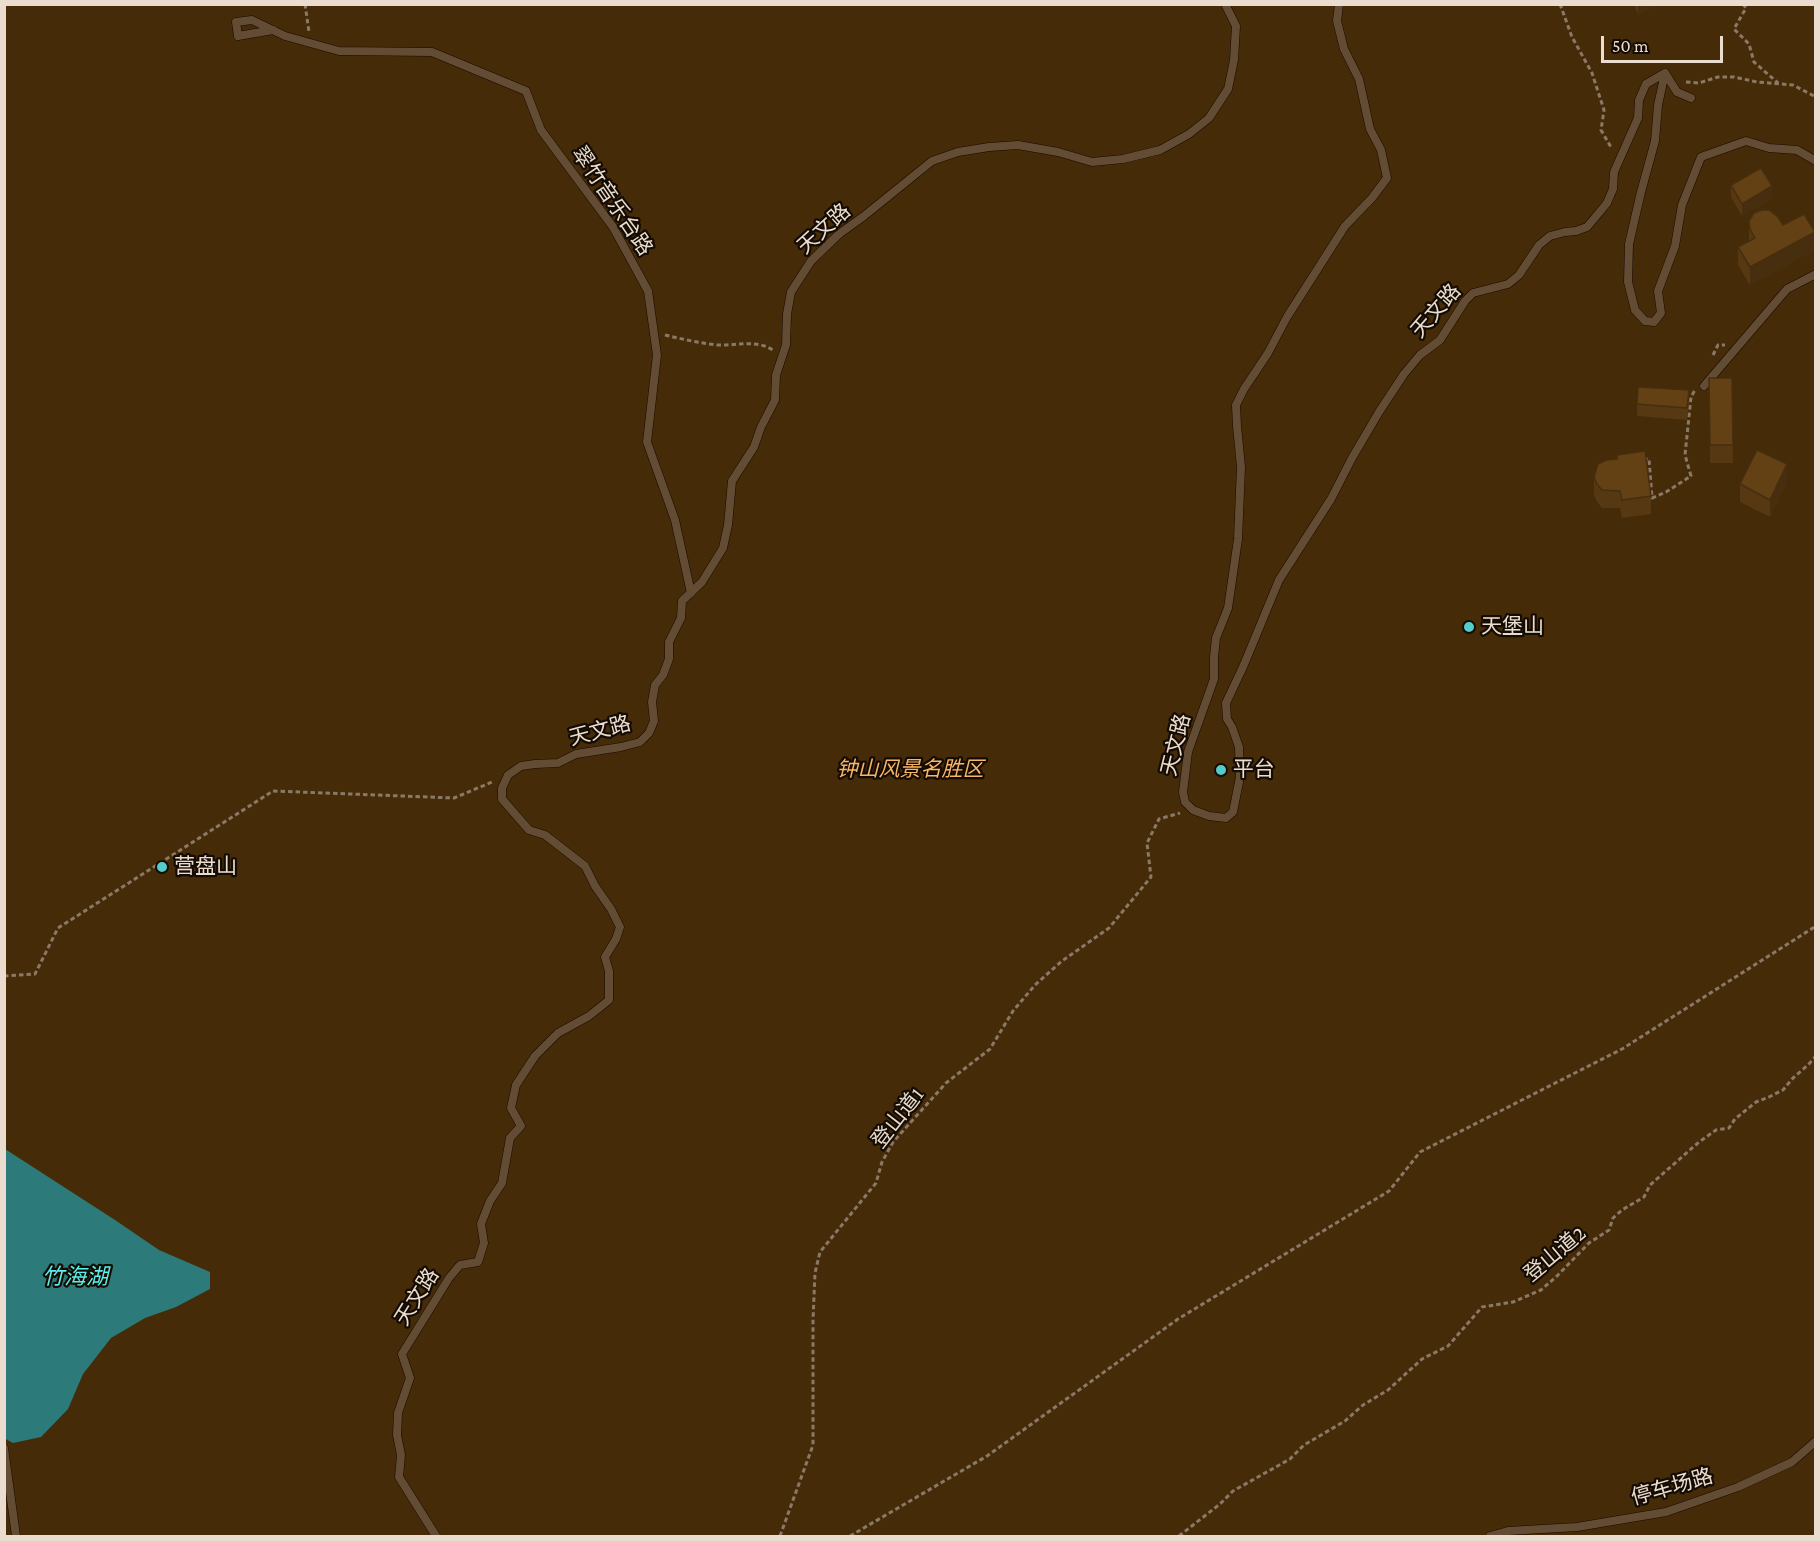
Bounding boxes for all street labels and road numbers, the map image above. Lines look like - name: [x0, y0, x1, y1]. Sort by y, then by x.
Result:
- street label: 翠竹音乐台路: [566, 142, 658, 260]
- street label: 天文路: [792, 199, 856, 259]
- street label: 天文路: [1406, 279, 1466, 343]
- street label: 天文路: [566, 711, 634, 751]
- street label: 天文路: [1156, 711, 1196, 779]
- street label: 登山道1: [867, 1083, 929, 1153]
- street label: 登山道2: [1519, 1221, 1591, 1287]
- street label: 天文路: [390, 1264, 444, 1330]
- street label: 停车场路: [1628, 1463, 1716, 1511]

